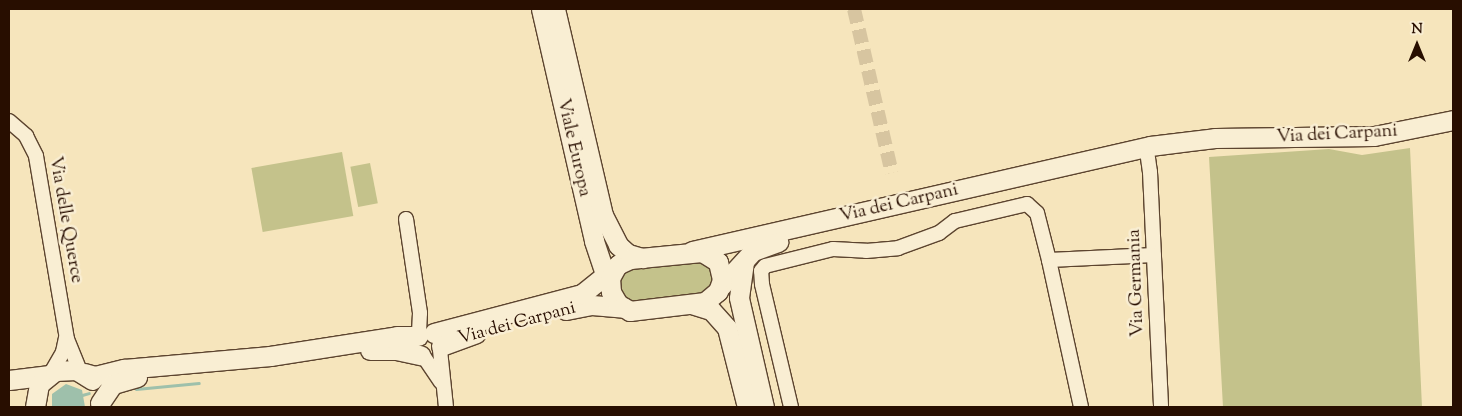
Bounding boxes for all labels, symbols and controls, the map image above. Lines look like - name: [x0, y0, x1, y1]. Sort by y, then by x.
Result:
- north arrow: [1392, 20, 1442, 70]
- text: N: [1411, 20, 1423, 40]
- street label: Viale Europa: [551, 97, 595, 199]
- street label: Via dei Carpani: [1276, 121, 1398, 149]
- street label: Via delle Querce: [43, 155, 87, 285]
- street label: Via dei Carpani: [838, 180, 960, 228]
- street label: Via Germania: [1124, 229, 1150, 337]
- street label: Via dei Carpani: [456, 298, 578, 350]

